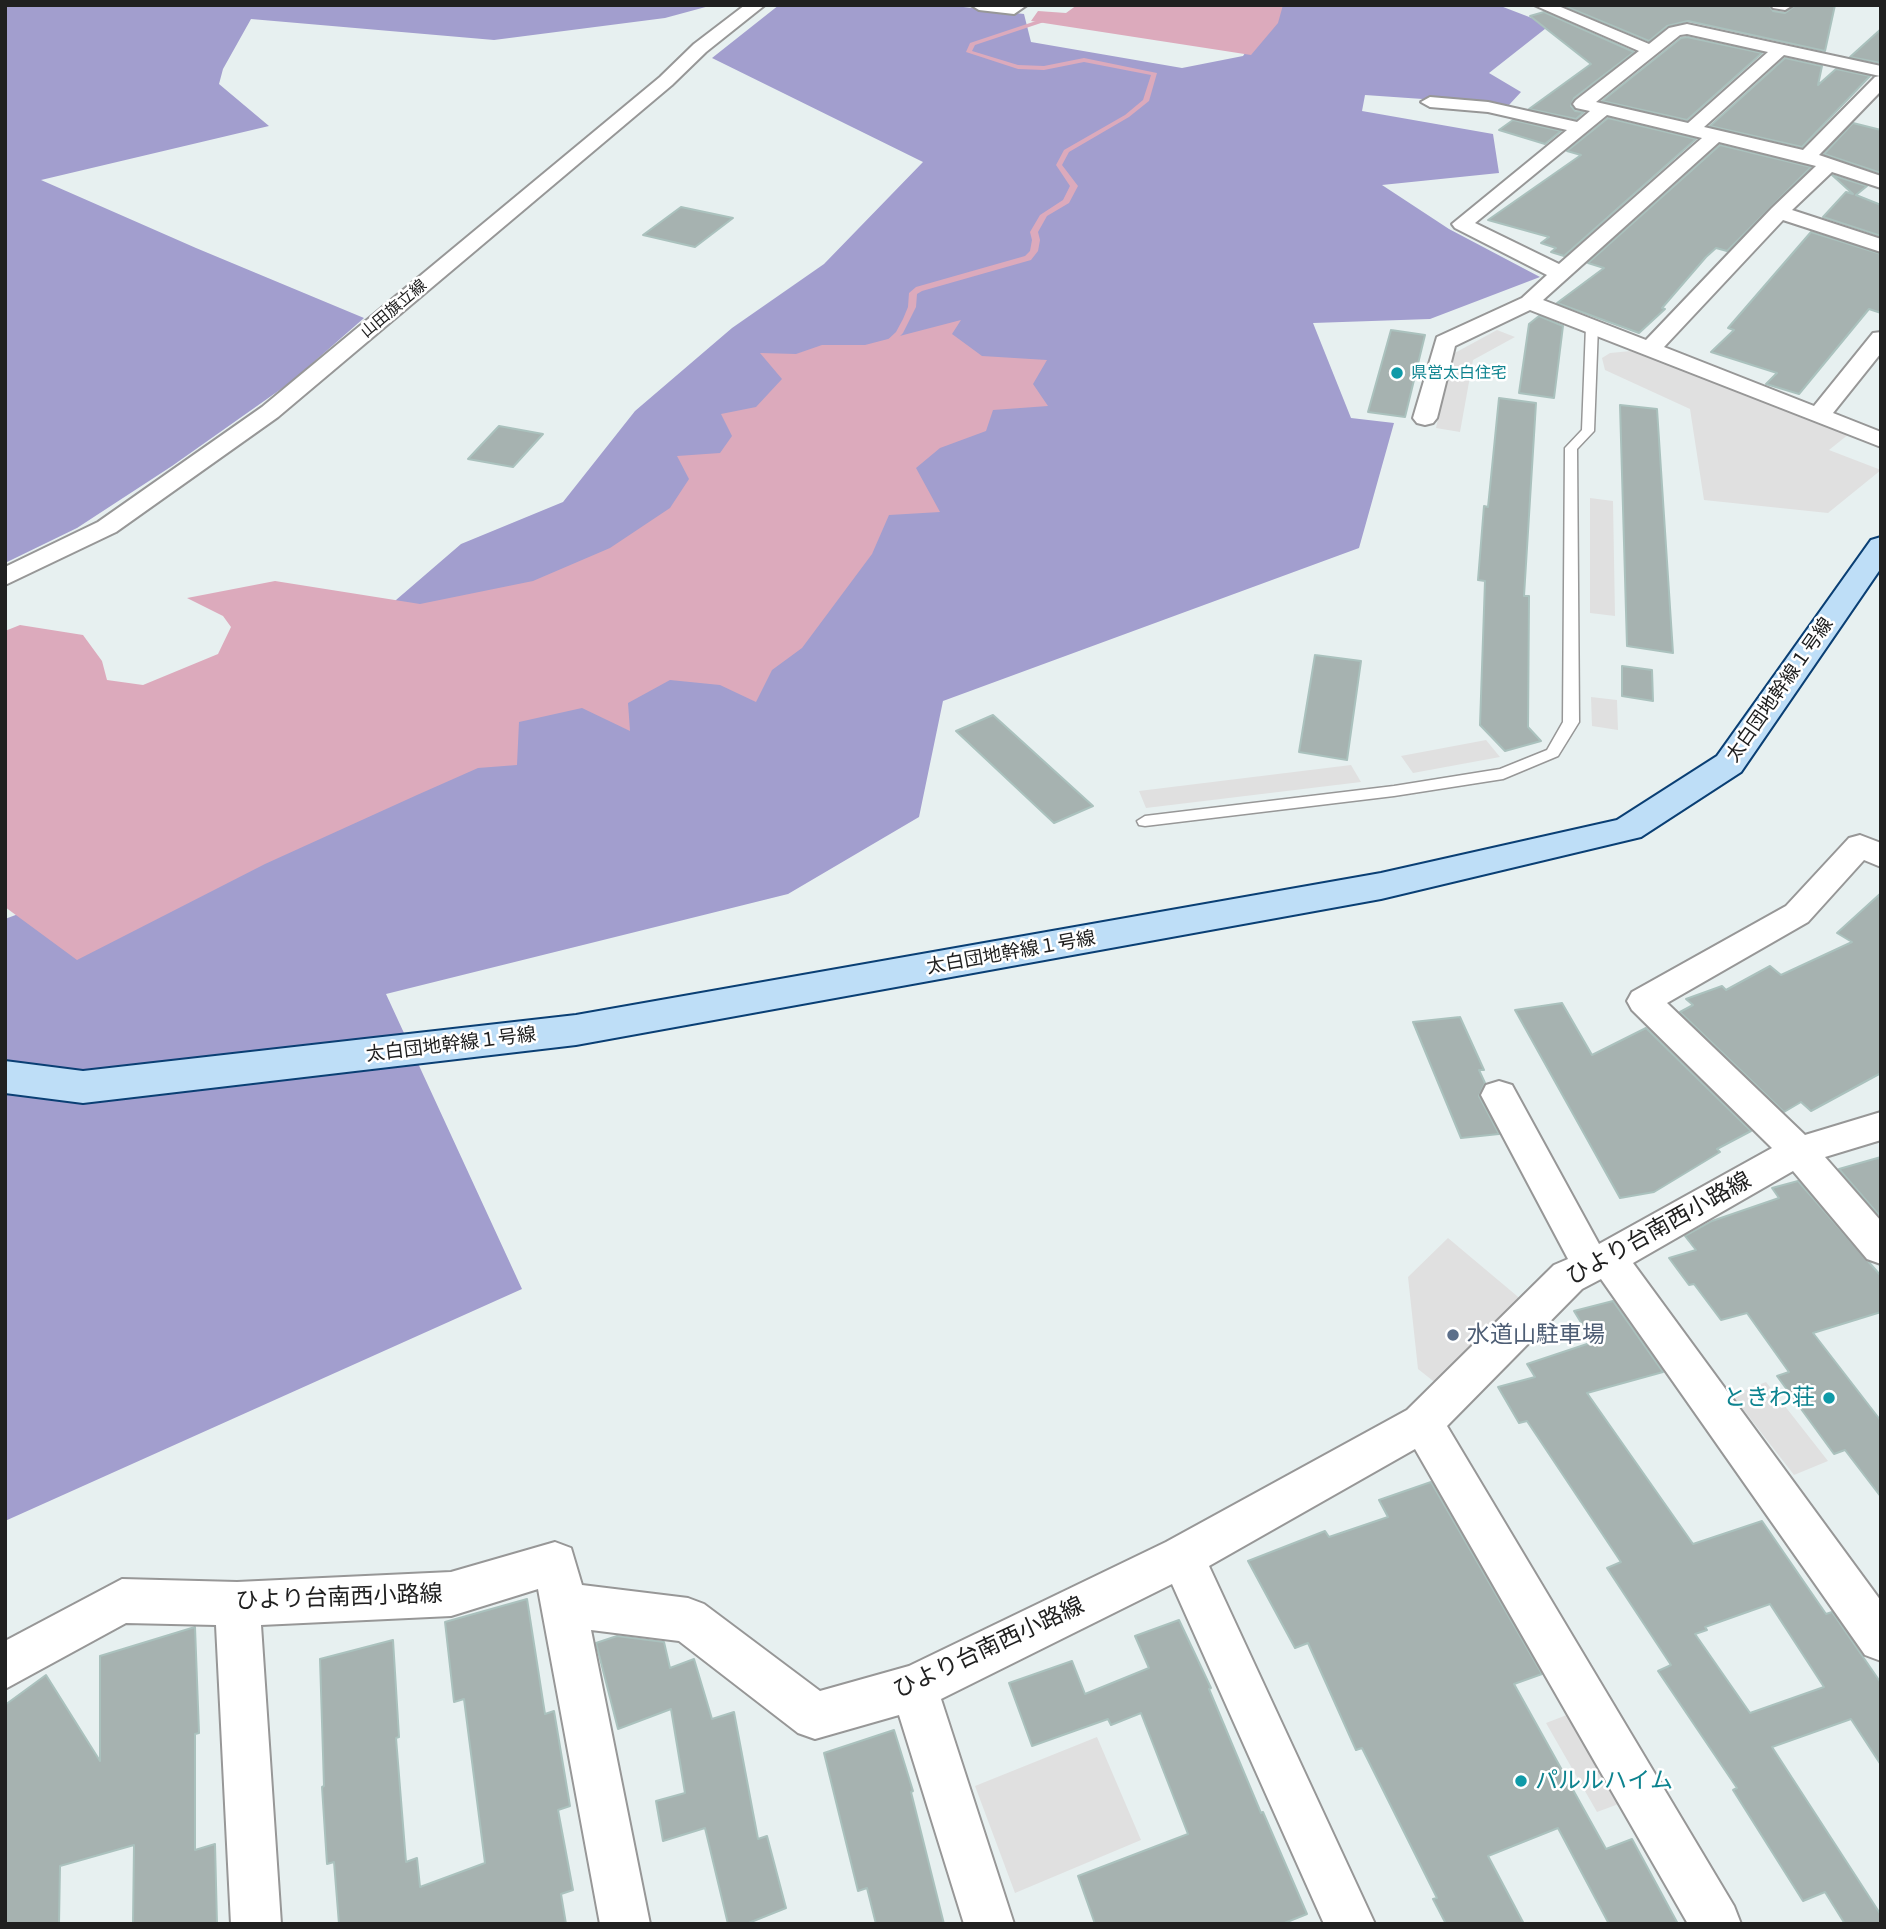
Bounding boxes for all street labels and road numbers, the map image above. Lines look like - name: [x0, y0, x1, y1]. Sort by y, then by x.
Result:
- street label: 山田旗立線: [357, 276, 431, 342]
- street label: 太白団地幹線１号線: [1722, 613, 1838, 767]
- street label: 太白団地幹線１号線: [925, 927, 1097, 979]
- street label: 太白団地幹線１号線: [365, 1023, 537, 1067]
- street label: ひより台南西小路線: [1562, 1167, 1756, 1291]
- street label: ひより台南西小路線: [235, 1581, 443, 1615]
- street label: ひより台南西小路線: [889, 1592, 1089, 1704]

